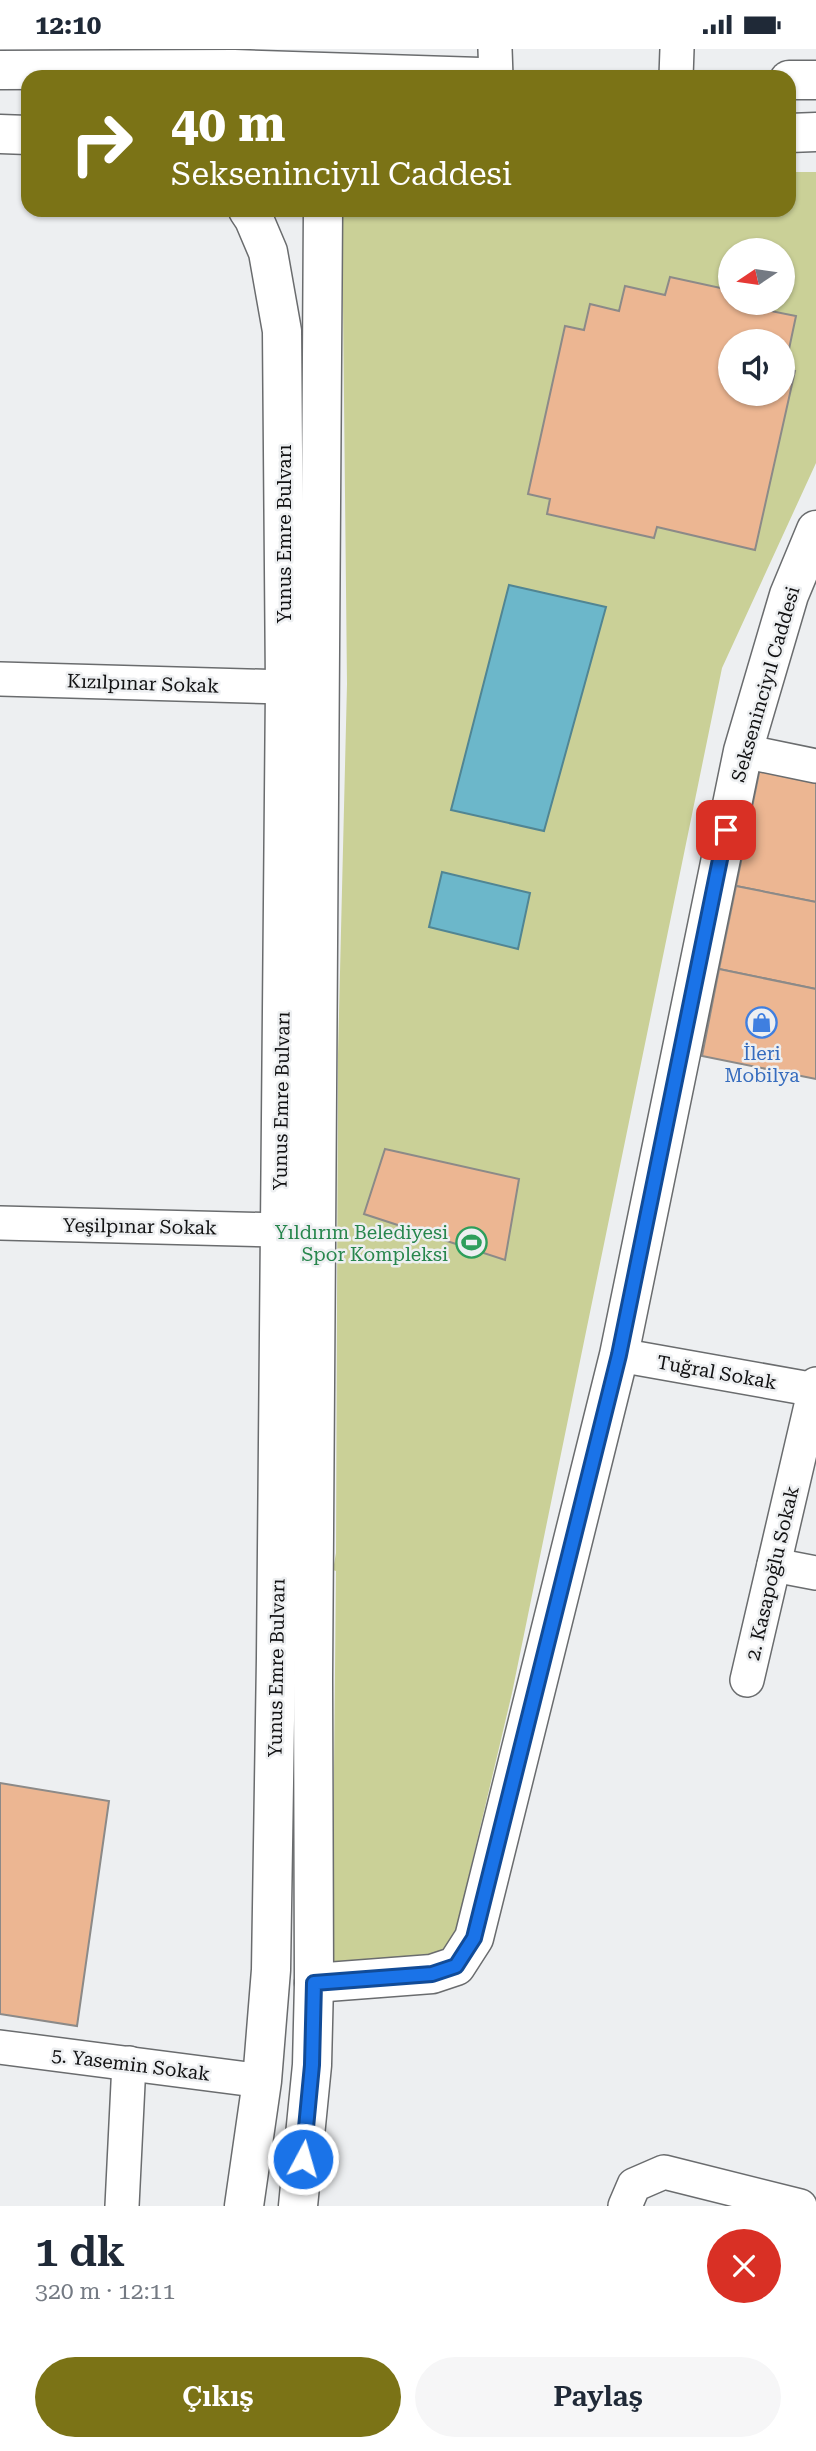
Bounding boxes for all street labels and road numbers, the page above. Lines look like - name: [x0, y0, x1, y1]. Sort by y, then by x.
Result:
- street label: Yunus Emre Bulvarı: [273, 444, 296, 624]
- street label: Sekseninciyıl Caddesi: [727, 584, 804, 785]
- street label: Kızılpınar Sokak: [67, 669, 219, 698]
- street label: Yunus Emre Bulvarı: [268, 1011, 295, 1191]
- street label: Yeşilpınar Sokak: [63, 1214, 217, 1239]
- street label: Tuğral Sokak: [655, 1351, 779, 1394]
- street label: 2. Kasapoğlu Sokak: [741, 1484, 804, 1663]
- street label: Yunus Emre Bulvarı: [263, 1578, 290, 1758]
- street label: 5. Yasemin Sokak: [50, 2043, 212, 2086]

